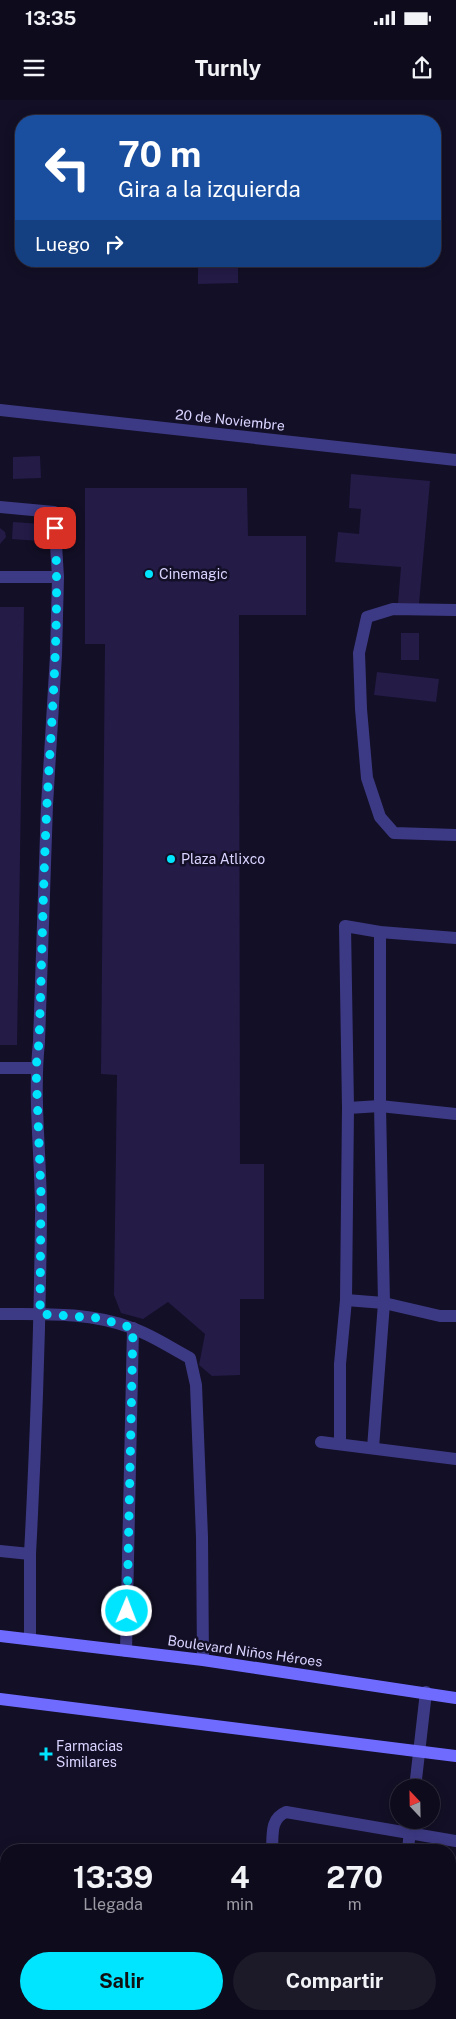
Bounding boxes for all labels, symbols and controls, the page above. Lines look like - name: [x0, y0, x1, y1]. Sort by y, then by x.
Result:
- text: 13:35: [25, 7, 76, 29]
- icon: menu: [20, 54, 48, 82]
- icon: share: [408, 54, 436, 82]
- text: Turnly: [195, 55, 261, 81]
- text: 70 m: [118, 134, 201, 175]
- icon: left: [35, 135, 100, 200]
- text: Gira a la izquierda: [118, 176, 301, 202]
- icon: right: [100, 230, 128, 258]
- text: Luego: [35, 233, 90, 255]
- street label: 20 de Noviembre: [174, 406, 286, 434]
- pin: [34, 507, 76, 549]
- icon: arrive: [41, 514, 69, 542]
- place label: Cinemagic: [159, 566, 228, 582]
- marker: Cinemagic: [143, 568, 155, 580]
- place label: Plaza Atlixco: [181, 851, 265, 867]
- marker: Plaza Atlixco: [165, 853, 177, 865]
- position arrow: [100, 1584, 152, 1636]
- street label: Boulevard Niños Héroes: [166, 1632, 324, 1670]
- place label: Farmacias Similares: [56, 1738, 123, 1770]
- marker: Farmacias Similares: [40, 1748, 52, 1760]
- north arrow: [390, 1779, 440, 1829]
- map controls: [390, 1779, 440, 1829]
- text: 13:39: [73, 1859, 153, 1895]
- text: 4: [230, 1859, 250, 1895]
- text: 270: [326, 1859, 383, 1895]
- text: Llegada: [83, 1895, 143, 1914]
- text: min: [226, 1895, 253, 1914]
- text: m: [348, 1895, 362, 1914]
- button: Salir: [20, 1952, 223, 2010]
- button: Compartir: [233, 1952, 436, 2010]

